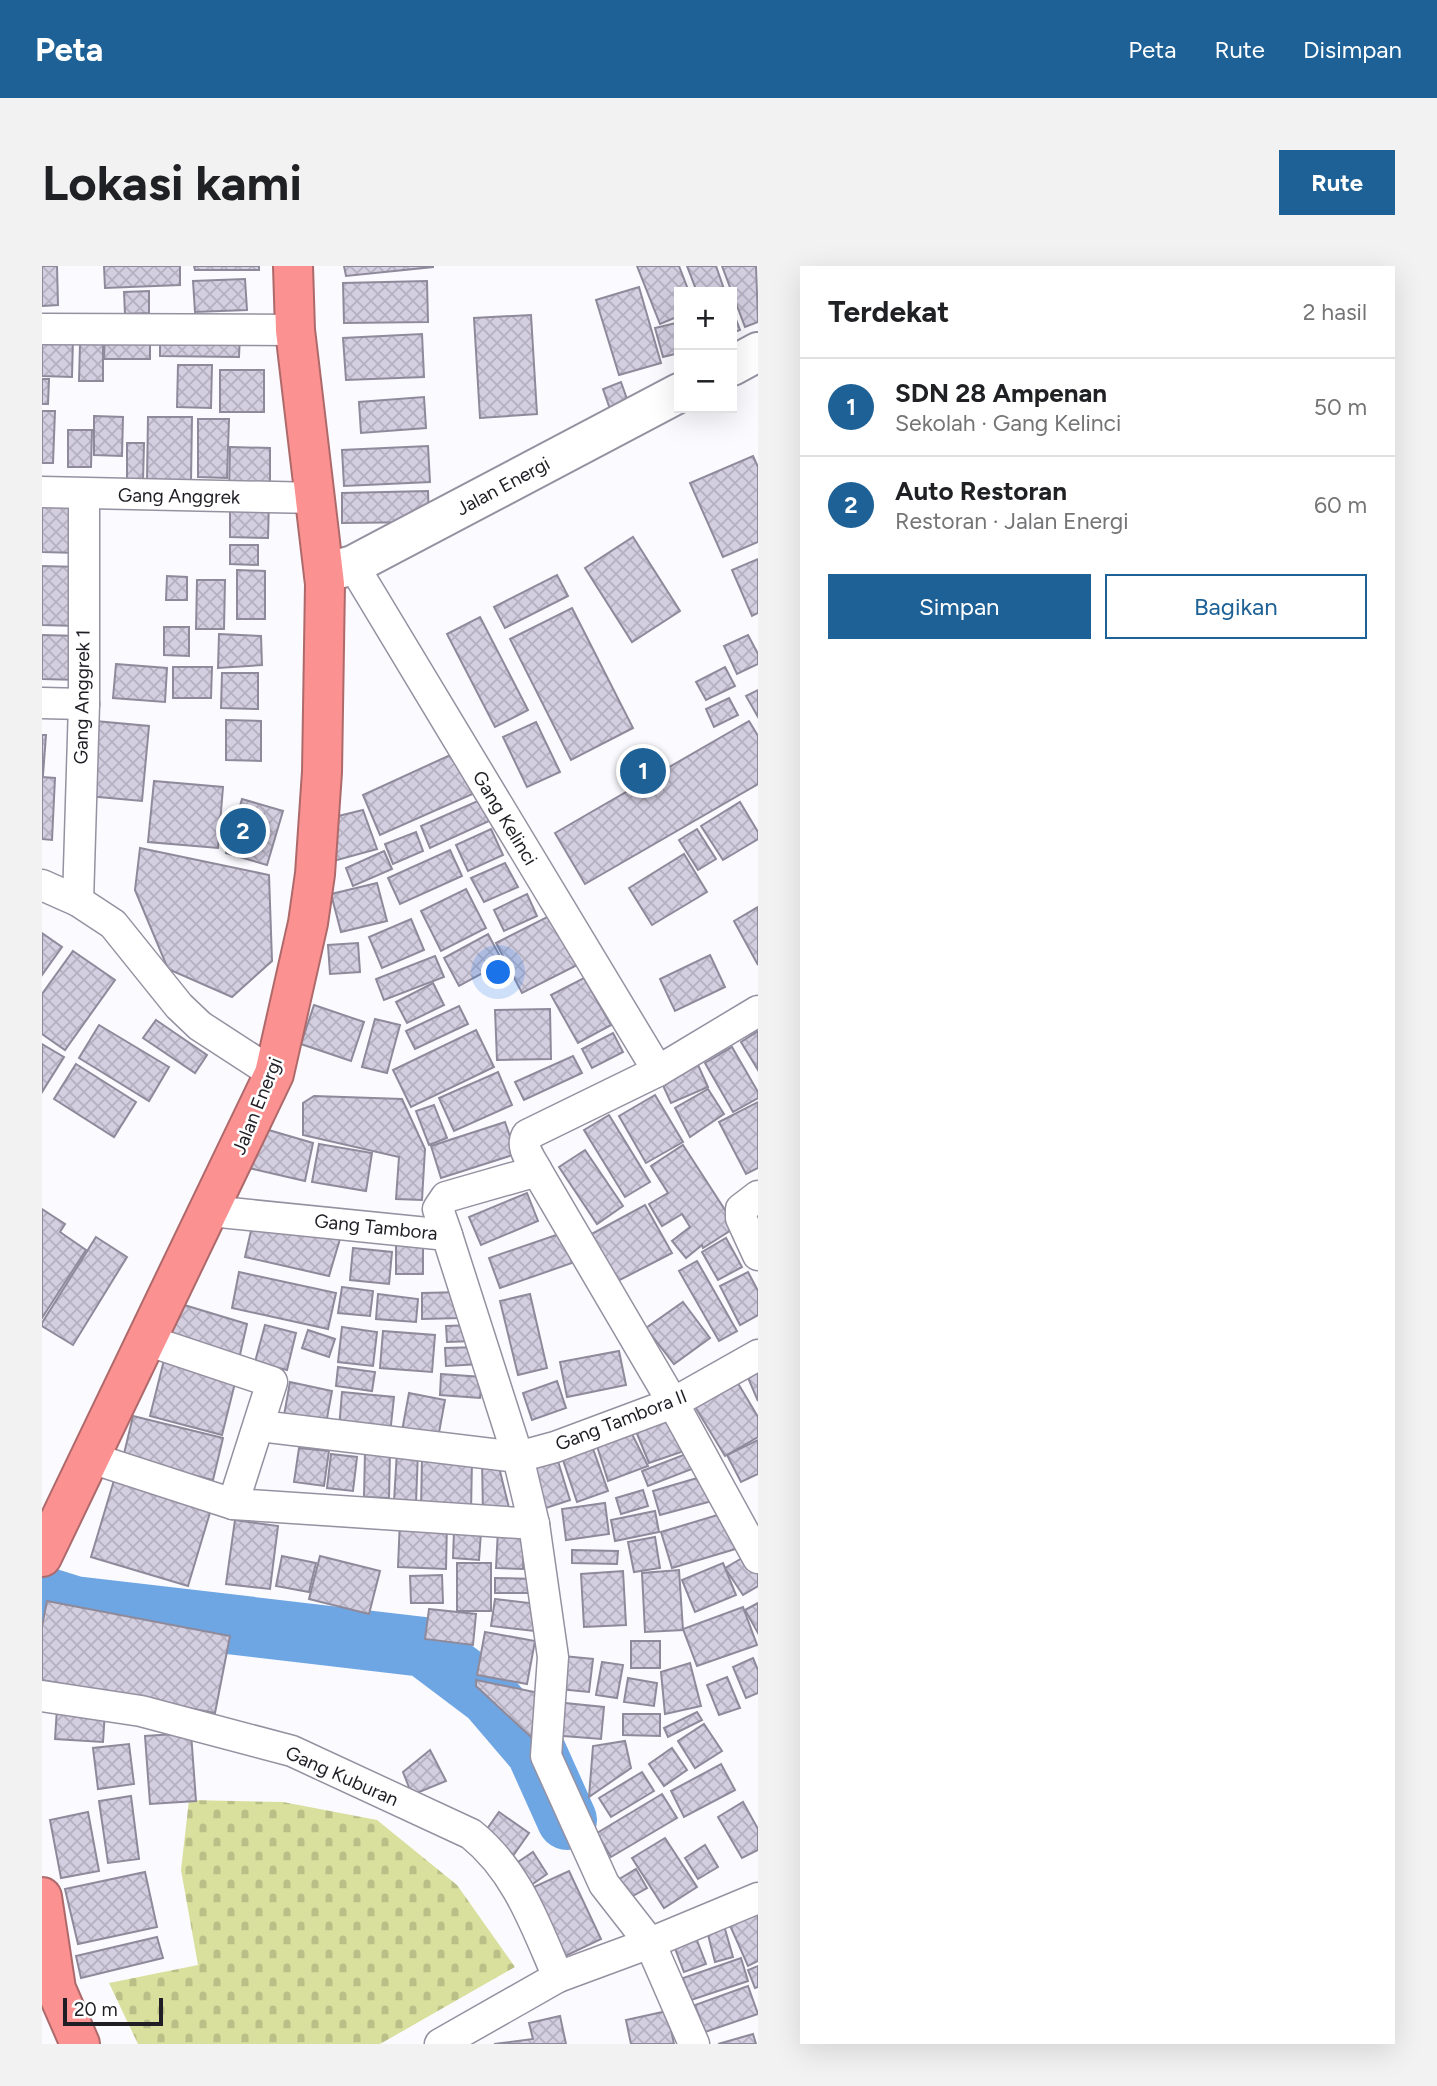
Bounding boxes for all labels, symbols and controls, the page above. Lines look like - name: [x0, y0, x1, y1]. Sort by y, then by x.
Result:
- text: Peta: [35, 30, 103, 69]
- text: Peta: [1128, 35, 1176, 64]
- text: Rute: [1214, 35, 1265, 64]
- text: Disimpan: [1303, 35, 1402, 64]
- button: Rute: [1279, 150, 1395, 215]
- text: Lokasi kami: [42, 153, 302, 212]
- map controls: [674, 287, 737, 413]
- button: +: [674, 287, 737, 350]
- text: Terdekat: [828, 293, 949, 330]
- text: 2 hasil: [1303, 298, 1367, 326]
- button: −: [674, 350, 737, 413]
- text: SDN 28 Ampenan: [895, 377, 1107, 409]
- text: 1: [846, 393, 856, 421]
- text: 50 m: [1314, 393, 1367, 421]
- text: Sekolah · Gang Kelinci: [895, 409, 1121, 437]
- street label: Jalan Energi: [452, 452, 554, 520]
- text: Auto Restoran: [895, 475, 1067, 507]
- street label: Gang Anggrek: [118, 483, 241, 509]
- text: 2: [844, 491, 858, 519]
- text: 60 m: [1314, 491, 1367, 519]
- text: Restoran · Jalan Energi: [895, 507, 1129, 535]
- button: Simpan: [828, 574, 1091, 639]
- button: Bagikan: [1105, 574, 1367, 639]
- street label: Gang Anggrek 1: [69, 629, 95, 765]
- pin: 1: [620, 745, 666, 797]
- street label: Gang Kelinci: [468, 767, 542, 869]
- pin: 2: [220, 805, 266, 857]
- your location: [481, 955, 515, 989]
- street label: Jalan Energi: [227, 1054, 287, 1158]
- street label: Gang Tambora: [313, 1209, 439, 1245]
- street label: Gang Tambora II: [552, 1384, 690, 1456]
- street label: Gang Kuburan: [282, 1741, 402, 1811]
- scale bar: [63, 1995, 163, 2027]
- text: 20 m: [74, 1998, 118, 2021]

